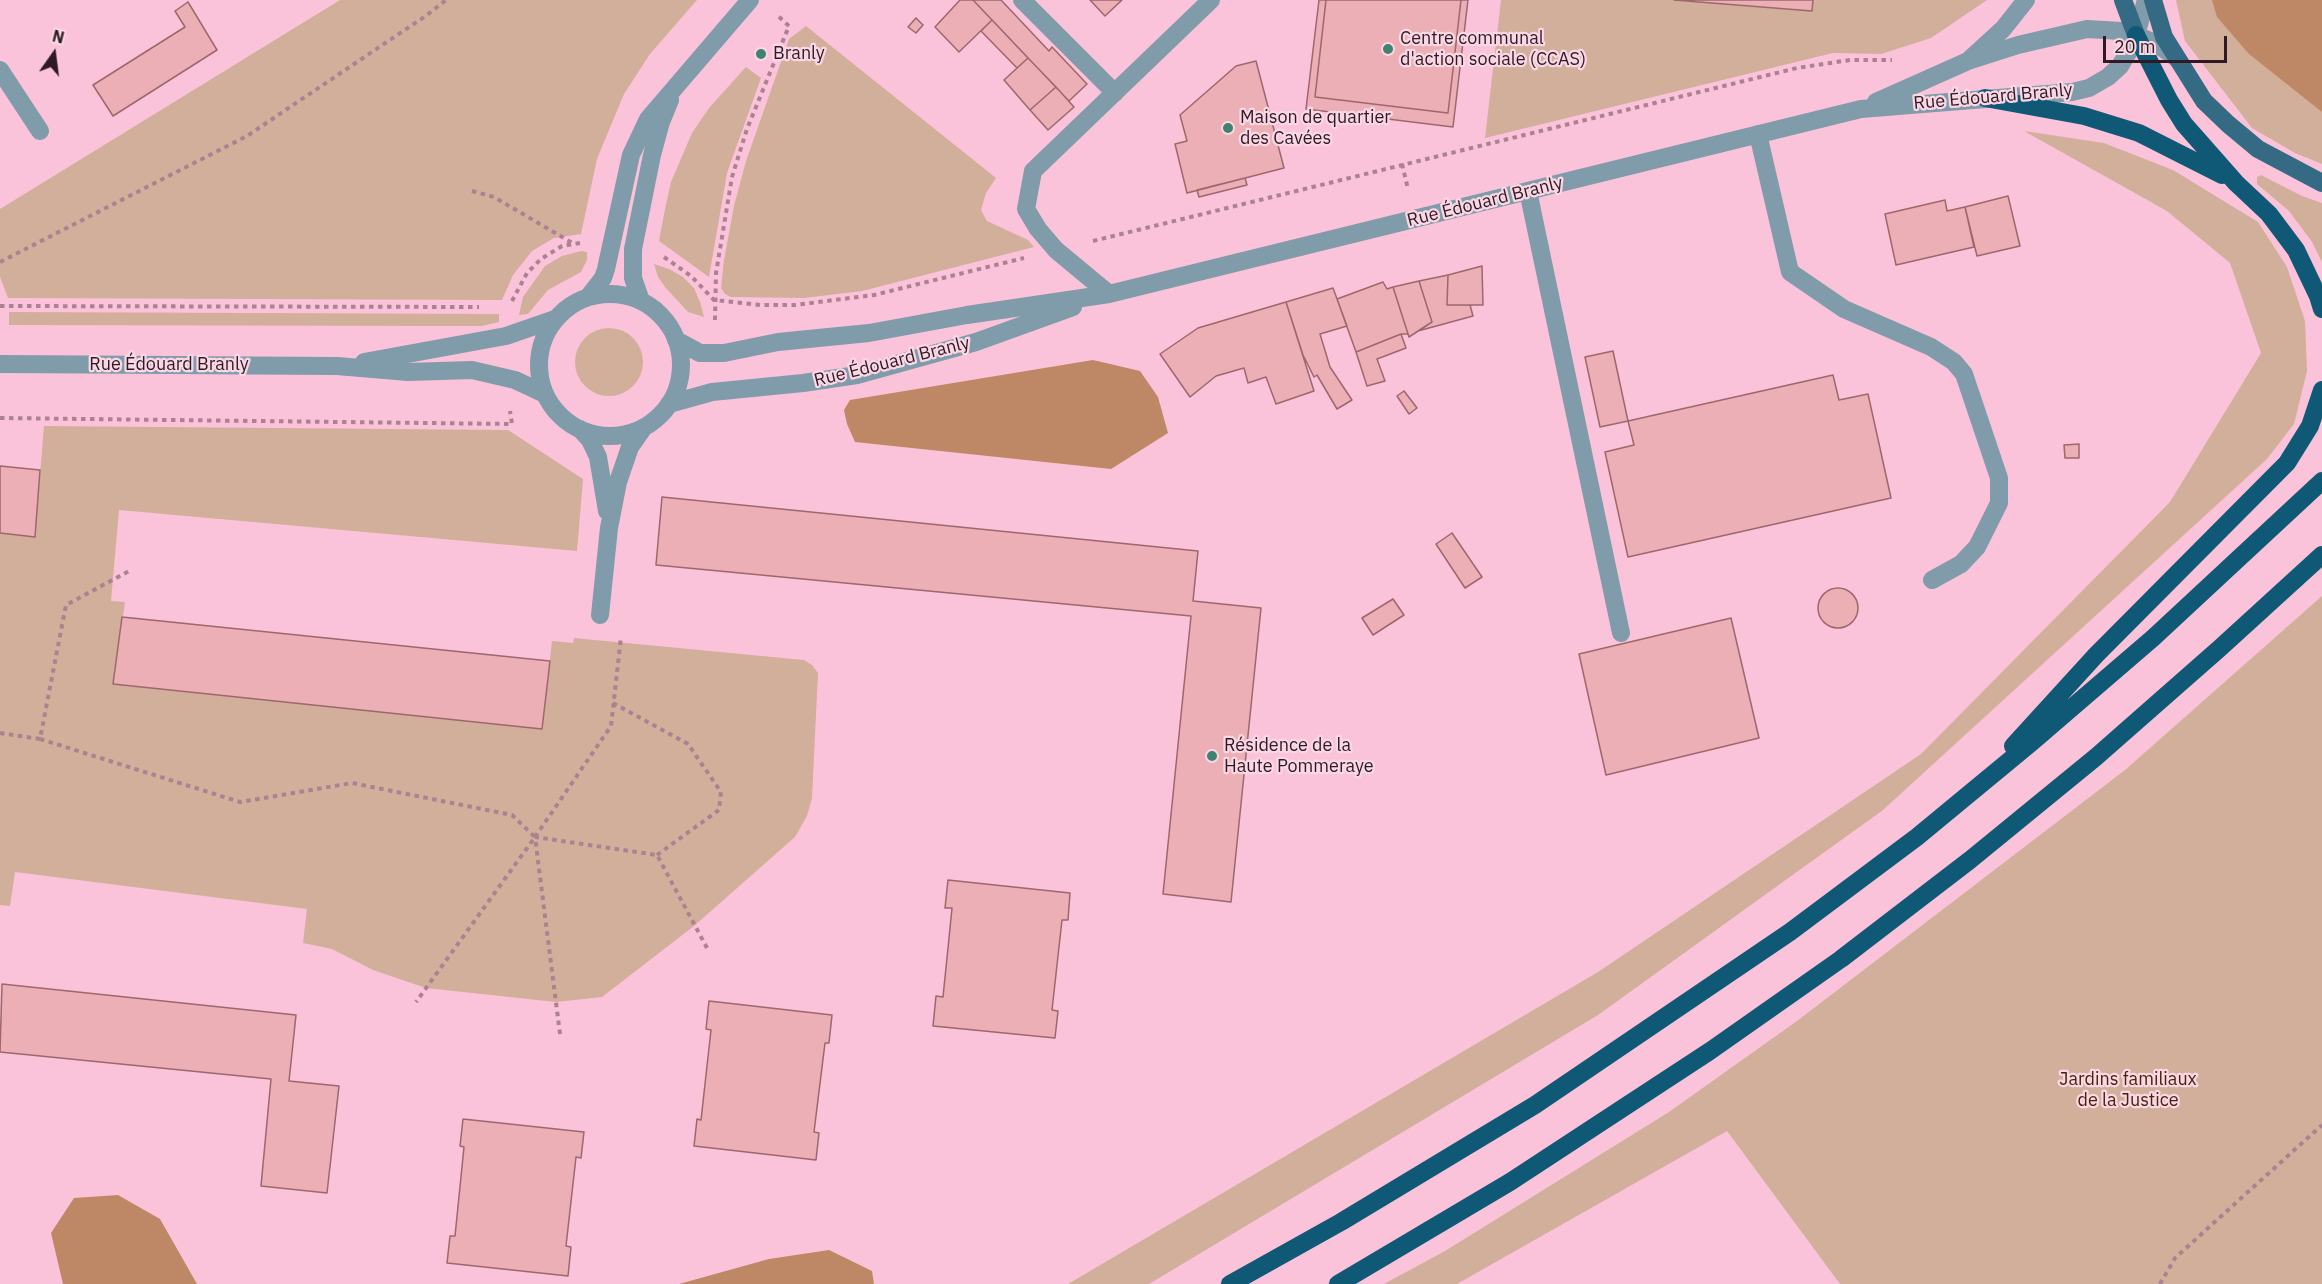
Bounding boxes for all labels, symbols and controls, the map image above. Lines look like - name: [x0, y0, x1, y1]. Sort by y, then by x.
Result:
- north arrow: [24, 24, 84, 84]
- scale bar: [2106, 24, 2230, 62]
- text: N: [50, 25, 66, 48]
- place label: Centre communal d'action sociale (CCAS): [1400, 28, 1586, 70]
- text: 20 m: [2114, 35, 2156, 58]
- marker: Centre communal d'action sociale (CCAS): [1381, 42, 1395, 56]
- place label: Branly: [773, 43, 825, 65]
- marker: Branly: [754, 47, 768, 61]
- street label: Rue Édouard Branly: [1913, 79, 2073, 115]
- place label: Maison de quartier des Cavées: [1240, 107, 1391, 150]
- marker: Maison de quartier des Cavées: [1221, 121, 1235, 135]
- street label: Rue Édouard Branly: [1405, 172, 1565, 232]
- street label: Rue Édouard Branly: [812, 332, 972, 392]
- street label: Rue Édouard Branly: [89, 354, 249, 376]
- place label: Résidence de la Haute Pommeraye: [1224, 735, 1374, 777]
- marker: Résidence de la Haute Pommeraye: [1205, 749, 1219, 763]
- park label: Jardins familiaux de la Justice: [2059, 1069, 2197, 1112]

